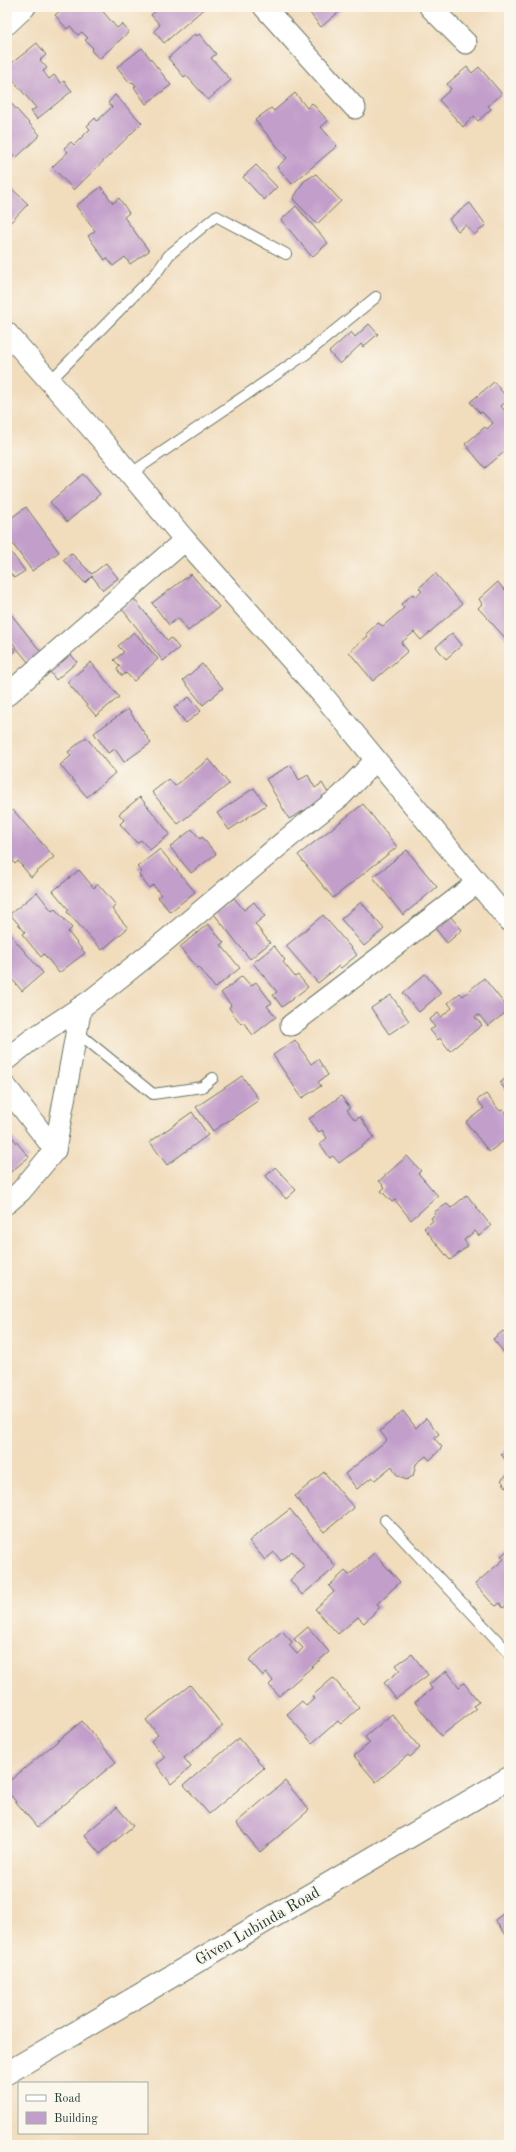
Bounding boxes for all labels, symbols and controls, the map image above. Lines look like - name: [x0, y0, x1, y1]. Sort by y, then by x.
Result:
- street label: Given Lubinda Road: [193, 1885, 323, 1969]
- legend: [18, 2082, 148, 2134]
- text: Road: [54, 2093, 81, 2105]
- text: Building: [54, 2113, 98, 2125]

